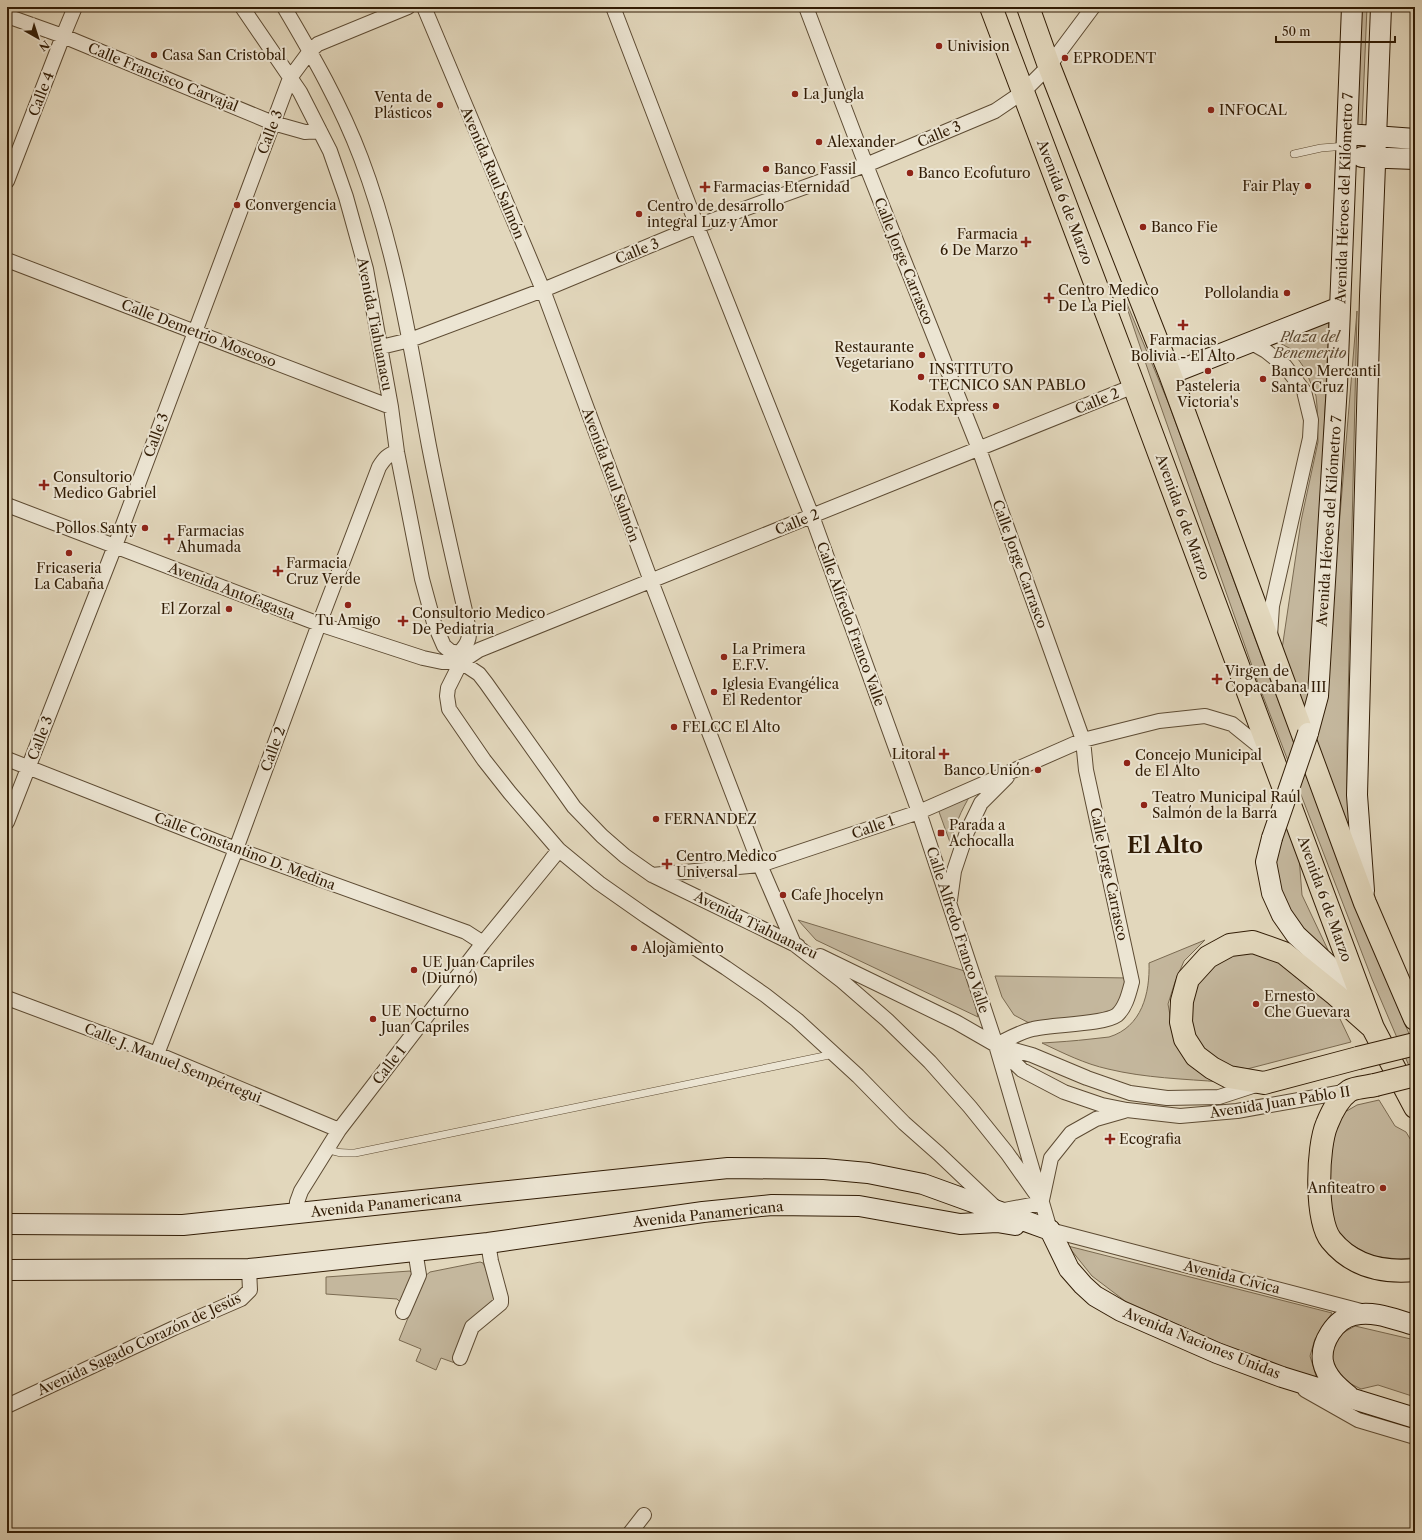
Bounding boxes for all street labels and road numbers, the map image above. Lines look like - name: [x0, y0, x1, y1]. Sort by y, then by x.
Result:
- street label: Calle Francisco Carvajal: [85, 39, 241, 115]
- street label: Calle 4: [24, 69, 58, 119]
- street label: Avenida Héroes del Kilómetro 7: [1331, 92, 1357, 305]
- street label: Avenida Raul Salmón: [457, 103, 529, 242]
- street label: Calle 3: [253, 107, 287, 157]
- street label: Calle 3: [914, 117, 964, 151]
- street label: Avenida 6 de Marzo: [1033, 136, 1097, 267]
- street label: Calle Jorge Carrasco: [870, 195, 938, 327]
- street label: Calle 3: [612, 234, 662, 268]
- street label: Avenida Tiahuanacu: [353, 255, 397, 393]
- street label: Calle Demetrio Moscoso: [119, 295, 279, 371]
- street label: Calle 2: [1072, 384, 1122, 418]
- street label: Avenida Raul Salmón: [578, 405, 644, 545]
- street label: Calle 3: [140, 410, 172, 460]
- street label: Avenida Héroes del Kilómetro 7: [1313, 415, 1345, 628]
- street label: Avenida 6 de Marzo: [1152, 451, 1214, 582]
- street label: Calle Jorge Carrasco: [988, 497, 1052, 631]
- street label: Calle 2: [772, 505, 822, 539]
- street label: Calle Alfredo Franco Valle: [813, 539, 889, 709]
- street label: Avenida Antofagasta: [165, 558, 299, 624]
- street label: Calle 3: [23, 713, 57, 763]
- street label: Calle 2: [257, 724, 289, 774]
- street label: Calle Jorge Carrasco: [1086, 806, 1132, 942]
- street label: Calle Constantino D. Medina: [152, 808, 339, 894]
- street label: Calle 1: [849, 811, 897, 843]
- street label: Avenida 6 de Marzo: [1294, 833, 1356, 964]
- street label: Calle Alfredo Franco Valle: [923, 844, 993, 1016]
- street label: Avenida Tiahuanacu: [690, 887, 821, 963]
- street label: Calle J. Manuel Sempértegui: [82, 1019, 264, 1107]
- street label: Calle 1: [368, 1042, 410, 1088]
- street label: Avenida Juan Pablo II: [1207, 1082, 1352, 1122]
- street label: Avenida Panamericana: [309, 1187, 463, 1221]
- street label: Avenida Panamericana: [631, 1197, 785, 1231]
- street label: Avenida Cívica: [1181, 1256, 1283, 1298]
- street label: Avenida Sagado Corazón de Jesús: [33, 1289, 244, 1400]
- street label: Avenida Naciones Unidas: [1120, 1303, 1283, 1383]

